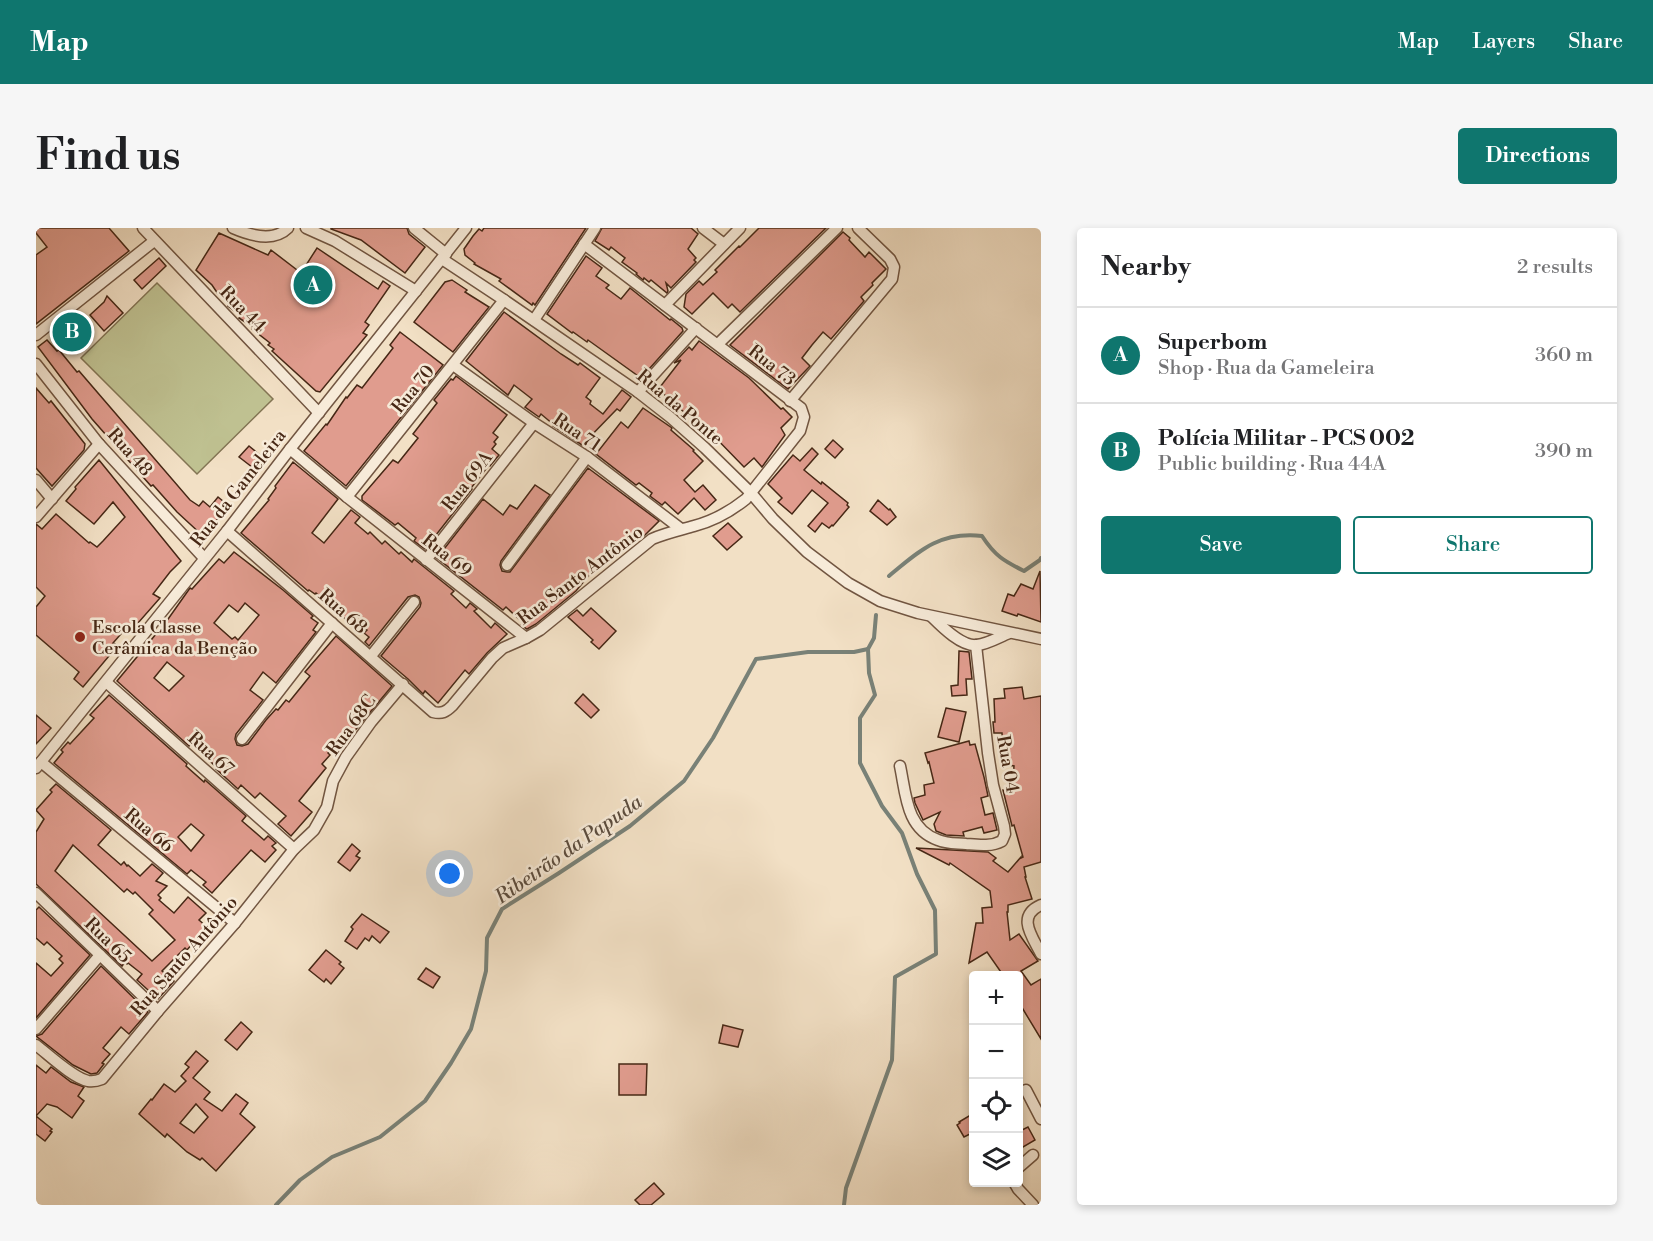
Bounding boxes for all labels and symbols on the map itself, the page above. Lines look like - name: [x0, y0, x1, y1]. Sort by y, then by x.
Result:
- pin: A: [294, 262, 332, 308]
- street label: Rua 44: [214, 281, 271, 338]
- pin: B: [52, 310, 92, 354]
- street label: Rua 73: [743, 340, 800, 391]
- street label: Rua 70: [387, 360, 440, 418]
- street label: Rua da Ponte: [632, 365, 728, 450]
- street label: Rua 71: [548, 408, 605, 457]
- street label: Rua 48: [102, 423, 157, 481]
- street label: Rua da Gameleira: [185, 424, 292, 552]
- street label: Rua 69A: [437, 446, 498, 516]
- street label: Rua Santo Antônio: [513, 521, 648, 630]
- street label: Rua 69: [417, 529, 476, 582]
- street label: Rua 68: [313, 584, 372, 639]
- place label: Escola Classe Cerâmica da Benção: [92, 616, 258, 660]
- marker: Escola Classe Cerâmica da Benção: [73, 630, 87, 644]
- street label: Rua 68C: [322, 690, 381, 760]
- street label: Rua 67: [183, 727, 239, 780]
- street label: Rua 04: [991, 733, 1024, 795]
- water label: Ribeirão da Papuda: [490, 790, 648, 911]
- street label: Rua 66: [119, 803, 178, 858]
- your location: [435, 859, 464, 888]
- street label: Rua Santo Antônio: [126, 892, 243, 1021]
- street label: Rua 65: [79, 913, 136, 968]

